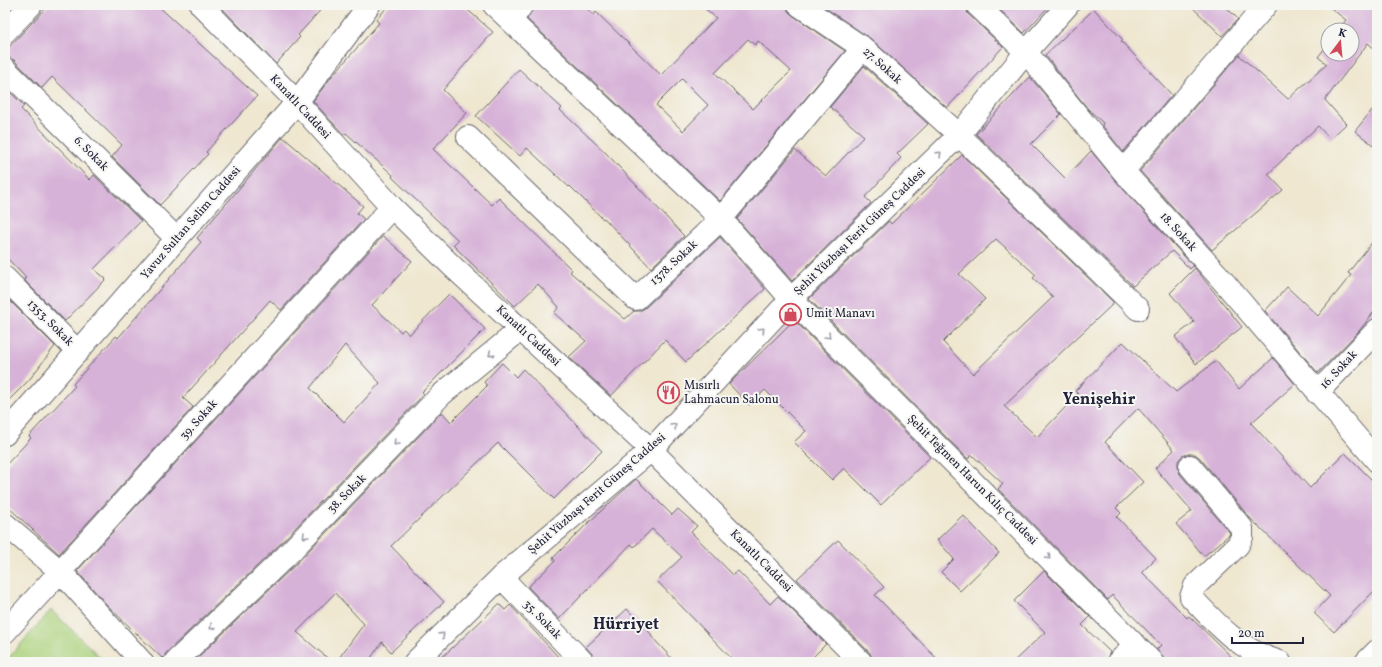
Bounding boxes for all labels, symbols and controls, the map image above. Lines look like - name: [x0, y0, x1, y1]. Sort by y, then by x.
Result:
- north arrow: [1320, 22, 1360, 62]
- text: K: [1336, 26, 1348, 42]
- street label: 27. Sokak: [859, 44, 906, 88]
- street label: Kanatlı Caddesi: [266, 71, 334, 143]
- street label: 6. Sokak: [70, 133, 112, 175]
- one-way arrow: [934, 151, 942, 159]
- street label: Yavuz Sultan Selim Caddesi: [137, 163, 245, 283]
- street label: Şehit Yüzbaşı Ferit Güneş Caddesi: [791, 164, 930, 299]
- street label: 18. Sokak: [1156, 209, 1200, 256]
- street label: 1378. Sokak: [647, 237, 702, 289]
- street label: 1353. Sokak: [23, 296, 77, 350]
- shop icon: Umit Manavı: [778, 301, 804, 327]
- street label: Kanatlı Caddesi: [492, 302, 564, 370]
- place label: Umit Manavı: [806, 306, 875, 322]
- one-way arrow: [757, 327, 765, 335]
- one-way arrow: [823, 331, 831, 339]
- street label: 16. Sokak: [1317, 347, 1361, 393]
- one-way arrow: [488, 350, 495, 357]
- place label: Mısırlı Lahmacun Salonu: [684, 378, 779, 408]
- restaurant icon: Mısırlı Lahmacun Salonu: [656, 380, 682, 406]
- district label: Yenişehir: [1063, 389, 1136, 411]
- street label: 39. Sokak: [177, 396, 222, 444]
- street label: Şehit Teğmen Harun Kılıç Caddesi: [903, 411, 1041, 549]
- one-way arrow: [669, 423, 676, 430]
- street label: Şehit Yüzbaşı Ferit Güneş Caddesi: [525, 429, 670, 558]
- one-way arrow: [393, 438, 401, 446]
- street label: 38. Sokak: [324, 471, 370, 517]
- street label: Kanatlı Caddesi: [726, 526, 796, 596]
- one-way arrow: [302, 531, 310, 539]
- one-way arrow: [1043, 552, 1051, 560]
- street label: 35. Sokak: [519, 597, 565, 644]
- district label: Hürriyet: [593, 614, 659, 636]
- scale bar: [1232, 619, 1303, 645]
- one-way arrow: [209, 622, 217, 629]
- text: 20 m: [1238, 626, 1265, 642]
- one-way arrow: [437, 632, 445, 640]

